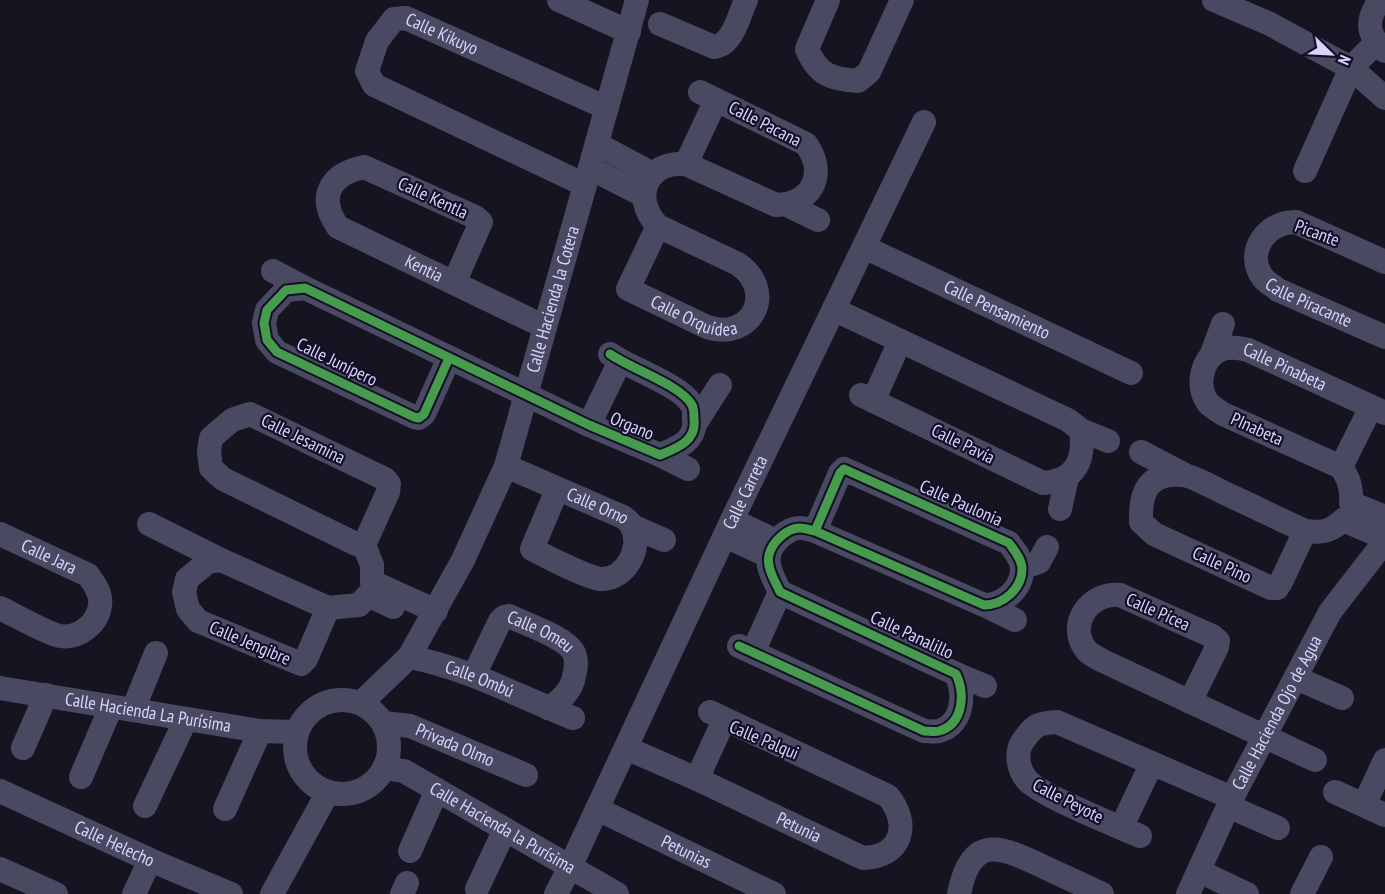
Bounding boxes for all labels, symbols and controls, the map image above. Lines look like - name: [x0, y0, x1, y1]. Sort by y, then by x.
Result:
- street label: Calle Kikuyo: [402, 7, 482, 60]
- north arrow: [1301, 24, 1361, 84]
- text: N: [1334, 52, 1356, 68]
- street label: Calle Pacana: [725, 96, 805, 152]
- street label: Calle Kentla: [394, 171, 472, 224]
- street label: Picante: [1292, 214, 1343, 251]
- street label: Calle Hacienda la Cotera: [521, 223, 584, 375]
- street label: Kentia: [401, 249, 447, 287]
- street label: Calle Piracante: [1261, 272, 1356, 332]
- street label: Calle Pensamiento: [940, 274, 1054, 344]
- street label: Calle Orquídea: [647, 290, 740, 341]
- street label: Calle Junípero: [293, 332, 381, 391]
- street label: Calle Pinabeta: [1241, 337, 1330, 396]
- street label: Organo: [607, 406, 658, 445]
- street label: PInabeta: [1227, 407, 1287, 450]
- street label: Calle Jesamina: [257, 408, 349, 469]
- street label: Calle Pavía: [928, 418, 999, 469]
- street label: Calle Carreta: [717, 451, 773, 533]
- street label: Calle Paulonia: [916, 474, 1006, 531]
- street label: Calle Orno: [563, 482, 634, 529]
- street label: Calle Jara: [18, 534, 81, 579]
- street label: Calle Pino: [1189, 541, 1256, 588]
- street label: Calle Pícea: [1123, 587, 1194, 636]
- street label: Calle Omeu: [504, 605, 580, 657]
- street label: Calle Panalillo: [867, 605, 958, 664]
- street label: Calle Jengibre: [206, 615, 294, 670]
- street label: Calle Hacienda Ojo de Agua: [1226, 631, 1327, 794]
- street label: Calle Ombú: [442, 655, 518, 702]
- street label: Calle Hacienda La Purísima: [63, 687, 233, 737]
- street label: Calle Palqui: [726, 715, 802, 764]
- street label: Privada Olmo: [412, 718, 498, 771]
- street label: Calle Peyote: [1029, 773, 1107, 828]
- street label: Calle Hacienda la Purísima: [426, 776, 580, 879]
- street label: Petunia: [773, 806, 825, 847]
- street label: Calle Helecho: [71, 815, 159, 872]
- street label: Petunias: [658, 830, 715, 873]

